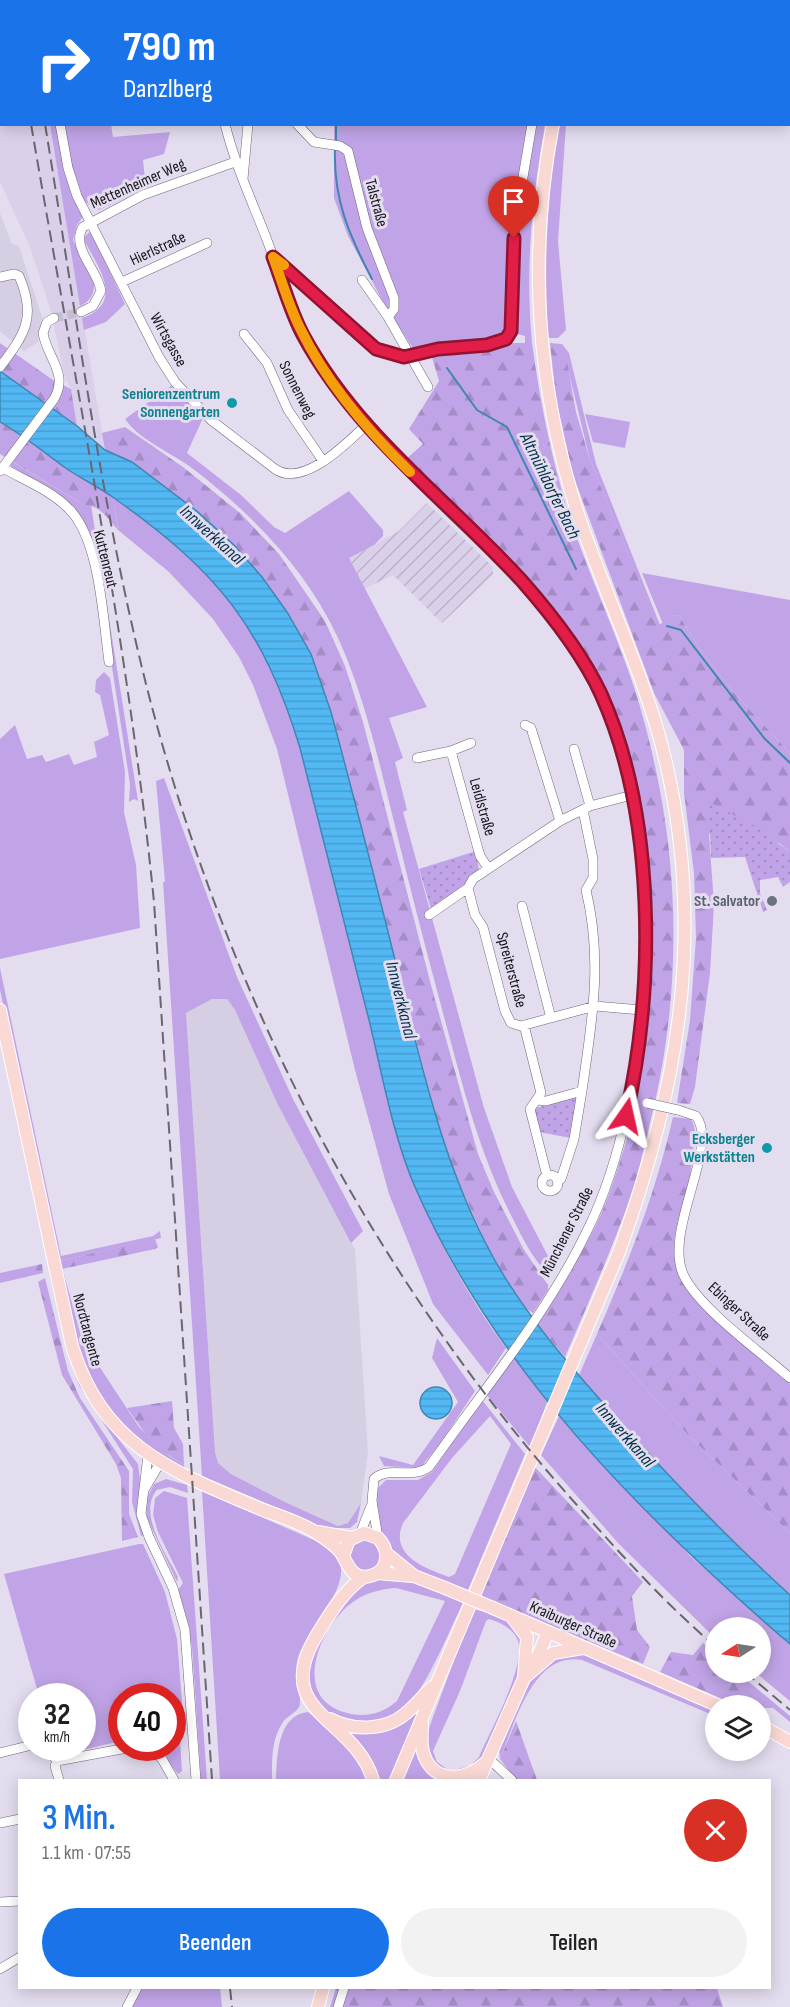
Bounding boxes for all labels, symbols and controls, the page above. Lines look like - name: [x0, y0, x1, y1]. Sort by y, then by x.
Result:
- text: 790 m: [123, 22, 216, 73]
- icon: right: [24, 24, 102, 102]
- text: Danzlberg: [123, 73, 213, 105]
- street label: Mettenheimer Weg: [88, 155, 188, 213]
- pin: [488, 176, 539, 238]
- street label: Talstraße: [361, 177, 391, 229]
- icon: arrive: [497, 185, 530, 218]
- street label: Hierlstraße: [127, 228, 189, 270]
- street label: Wirtsgasse: [145, 310, 191, 370]
- street label: Sonnenweg: [274, 358, 320, 422]
- place label: Seniorenzentrum Sonnengarten: [122, 385, 220, 422]
- marker: Seniorenzentrum Sonnengarten: [225, 396, 239, 410]
- water label: Altmühldorfer Bach: [515, 429, 585, 543]
- water label: Innwerkkanal: [176, 501, 249, 570]
- street label: Kuttenreut: [89, 528, 121, 590]
- street label: Leidlstraße: [465, 776, 499, 838]
- place label: St. Salvator: [694, 892, 760, 911]
- marker: St. Salvator: [765, 894, 779, 908]
- street label: Spreiterstraße: [492, 930, 530, 1010]
- water label: Innwerkkanal: [381, 959, 421, 1042]
- position arrow: [594, 1084, 658, 1148]
- place label: Ecksberger Werkstätten: [683, 1130, 755, 1167]
- marker: Ecksberger Werkstätten: [760, 1141, 774, 1155]
- street label: Münchener Straße: [536, 1184, 598, 1280]
- street label: Ebinger Straße: [704, 1278, 774, 1346]
- street label: Nordtangente: [68, 1292, 106, 1368]
- water label: Innwerkkanal: [591, 1398, 659, 1472]
- street label: Kraiburger Straße: [526, 1597, 620, 1653]
- north arrow: [705, 1617, 771, 1683]
- map controls: [705, 1617, 771, 1761]
- speed limit sign: 40: [108, 1683, 186, 1761]
- button: layers: [705, 1695, 771, 1761]
- text: 32: [44, 1697, 70, 1733]
- text: km/h: [44, 1728, 70, 1747]
- text: 3 Min.: [42, 1797, 116, 1840]
- button: close: [684, 1799, 747, 1862]
- text: 1.1 km · 07:55: [42, 1841, 131, 1865]
- button: Beenden: [42, 1908, 389, 1977]
- button: Teilen: [401, 1908, 747, 1977]

